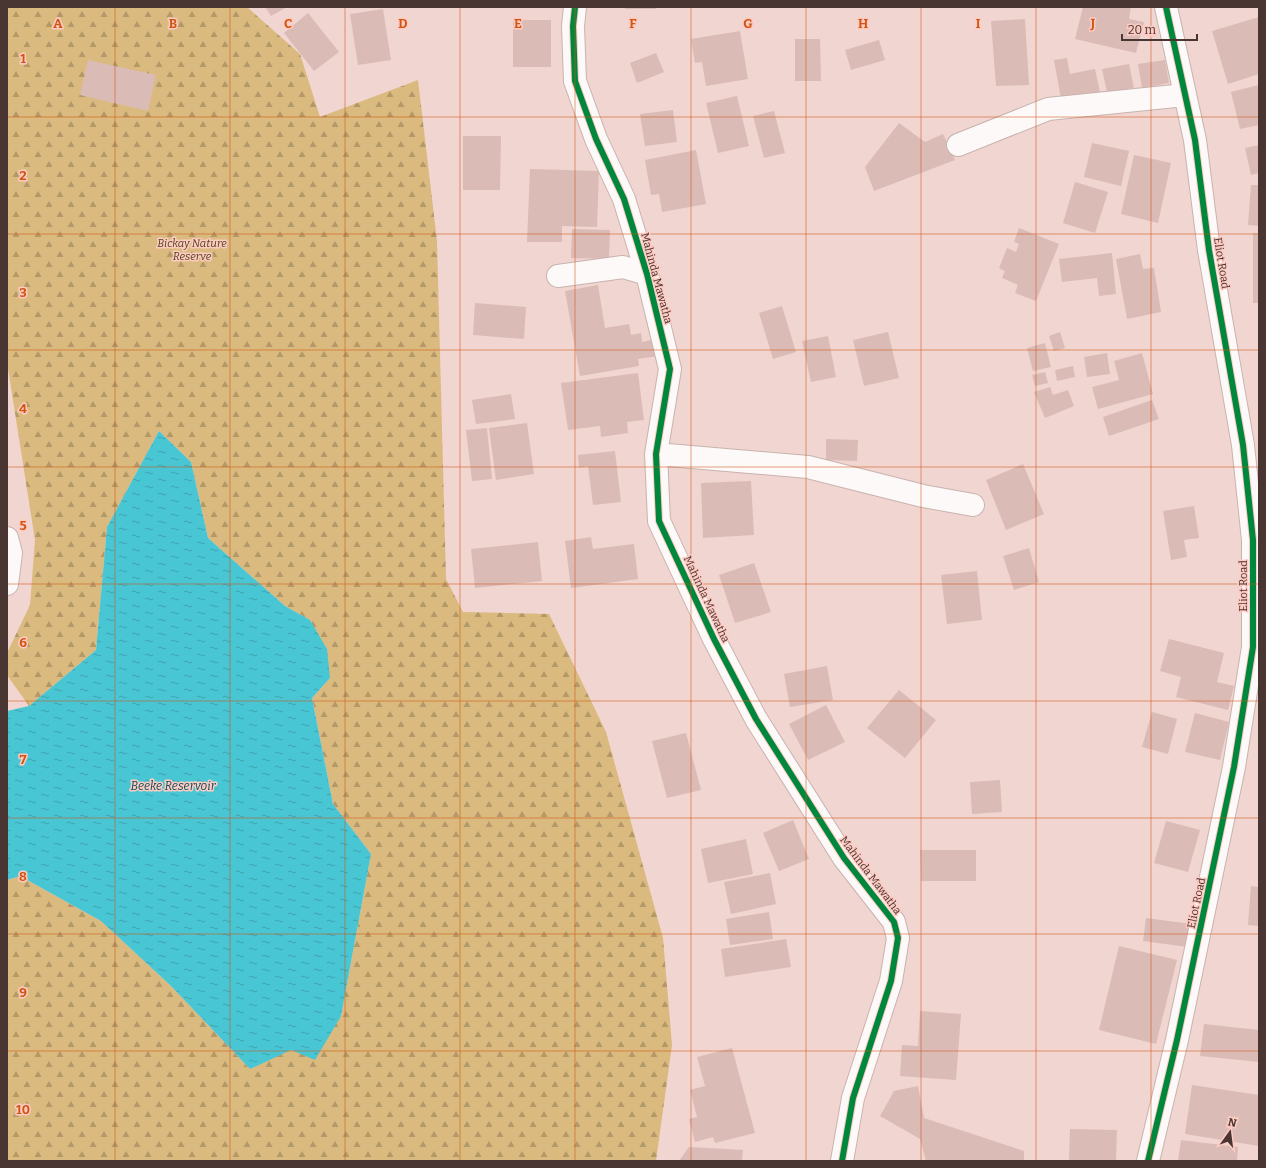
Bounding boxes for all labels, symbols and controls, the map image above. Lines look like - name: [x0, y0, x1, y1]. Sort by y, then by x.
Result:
- text: A: [53, 16, 63, 31]
- text: B: [169, 16, 177, 31]
- text: C: [284, 16, 292, 31]
- text: D: [398, 16, 408, 31]
- text: E: [514, 16, 522, 31]
- text: F: [629, 16, 637, 31]
- text: G: [743, 16, 753, 31]
- text: H: [858, 16, 868, 31]
- text: I: [976, 16, 981, 31]
- text: J: [1090, 16, 1096, 31]
- scale bar: [1122, 16, 1197, 42]
- text: 20 m: [1128, 23, 1157, 37]
- text: 1: [20, 51, 26, 66]
- text: 2: [19, 168, 27, 183]
- street label: Mahinda Mawatha: [638, 231, 675, 325]
- park label: Bickay Nature Reserve: [157, 237, 227, 263]
- street label: Eliot Road: [1211, 237, 1232, 290]
- text: 3: [19, 285, 27, 300]
- text: 4: [19, 401, 27, 416]
- text: 5: [19, 518, 27, 533]
- street label: Mahinda Mawatha: [681, 554, 732, 645]
- street label: Eliot Road: [1237, 560, 1250, 612]
- text: 6: [19, 635, 27, 650]
- text: 7: [20, 752, 27, 767]
- water label: Beeke Reservoir: [130, 779, 217, 793]
- street label: Mahinda Mawatha: [837, 834, 904, 917]
- text: 8: [19, 869, 27, 884]
- street label: Eliot Road: [1185, 876, 1208, 930]
- text: 9: [19, 985, 27, 1000]
- text: 10: [16, 1102, 30, 1117]
- north arrow: [1210, 1112, 1250, 1152]
- text: N: [1227, 1115, 1238, 1130]

